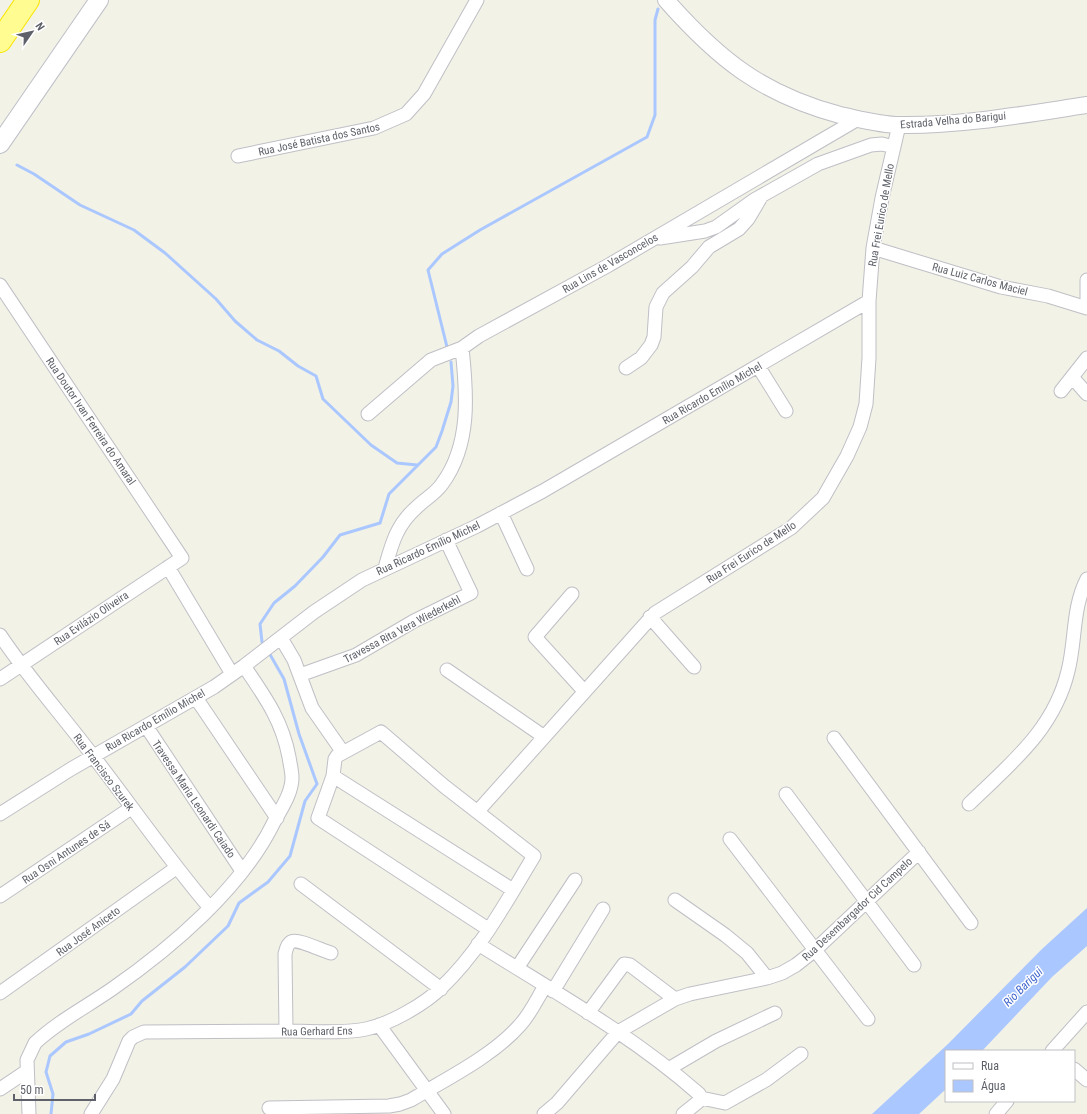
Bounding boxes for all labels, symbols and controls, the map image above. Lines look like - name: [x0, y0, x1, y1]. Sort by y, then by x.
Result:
- north arrow: [12, 12, 52, 52]
- text: N: [33, 20, 47, 33]
- street label: Estrada Velha do Barigui: [900, 109, 1006, 132]
- street label: Rua José Batista dos Santos: [257, 120, 381, 159]
- street label: Rua Frei Eurico de Mello: [866, 162, 897, 268]
- street label: Rua Lins de Vasconcelos: [560, 231, 660, 296]
- street label: Rua Luiz Carlos Maciel: [931, 260, 1029, 299]
- street label: Rua Doutor Ivan Ferreira do Amaral: [43, 355, 138, 488]
- street label: Rua Ricardo Emílio Michel: [660, 360, 764, 427]
- street label: Rua Frei Eurico de Mello: [704, 518, 799, 586]
- street label: Rua Ricardo Emílio Michel: [374, 519, 482, 578]
- street label: Rua Evilázio Oliveira: [52, 589, 131, 648]
- street label: Travessa Rita Vera Wiederkehl: [342, 593, 463, 666]
- street label: Rua Ricardo Emílio Michel: [103, 687, 207, 754]
- street label: Rua Francisco Szurek: [70, 731, 137, 813]
- street label: Travessa Maria Leonardi Caiado: [149, 738, 238, 861]
- street label: Rua Osni Antunes de Sá: [20, 818, 113, 887]
- street label: Rua Desembargador Cid Campelo: [800, 855, 915, 964]
- street label: Rua José Aniceto: [54, 904, 123, 959]
- water label: Rio Barigui: [1001, 964, 1046, 1009]
- street label: Rua Gerhard Ens: [281, 1024, 353, 1039]
- legend: [945, 1050, 1075, 1102]
- text: Rua: [981, 1059, 999, 1073]
- scale bar: [14, 1076, 95, 1102]
- text: Água: [981, 1078, 1006, 1093]
- text: 50 m: [20, 1083, 44, 1097]

